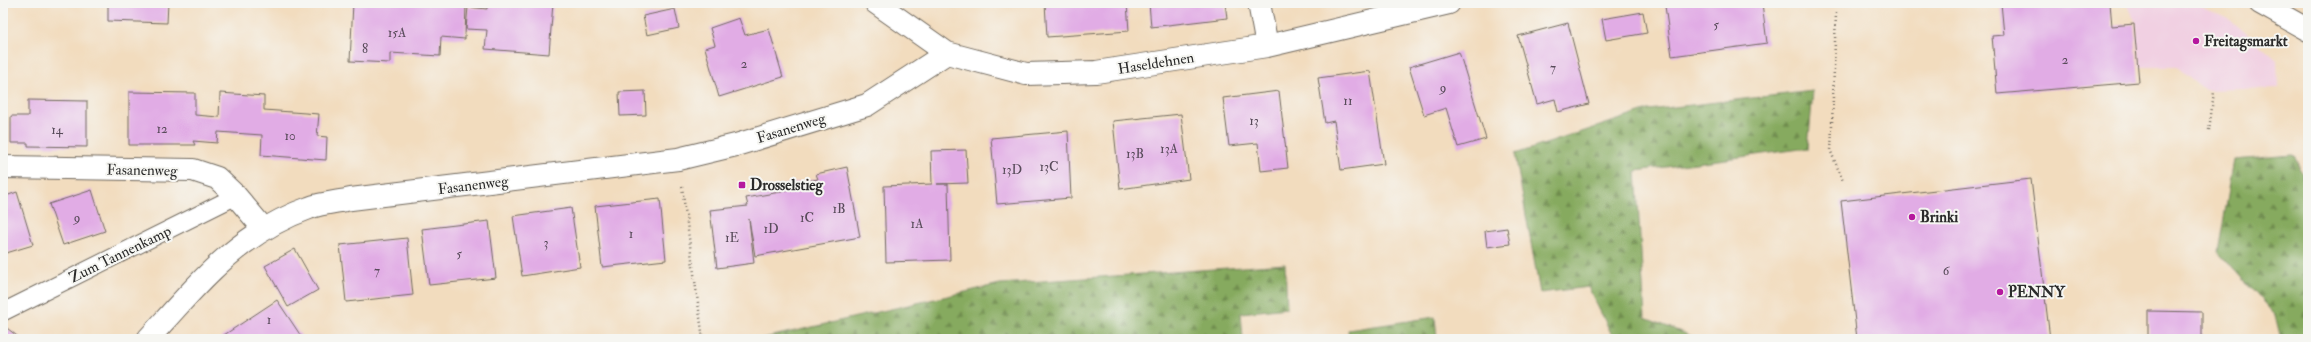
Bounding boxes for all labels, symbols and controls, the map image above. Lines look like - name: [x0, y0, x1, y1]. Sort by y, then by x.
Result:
- house number: 5: [1713, 17, 1719, 33]
- house number: 15A: [388, 25, 407, 41]
- place label: Freitagsmarkt: [2204, 32, 2288, 52]
- marker: Freitagsmarkt: [2191, 36, 2201, 46]
- house number: 8: [362, 41, 368, 57]
- street label: Haseldehnen: [1117, 48, 1196, 79]
- house number: 2: [2062, 52, 2069, 68]
- house number: 2: [741, 56, 748, 72]
- house number: 7: [1550, 60, 1556, 76]
- house number: 9: [1439, 80, 1446, 96]
- house number: 11: [1343, 93, 1353, 109]
- street label: Fasanenweg: [754, 109, 828, 148]
- house number: 13: [1249, 113, 1259, 129]
- house number: 12: [156, 121, 168, 137]
- house number: 14: [51, 122, 64, 138]
- house number: 10: [284, 128, 296, 144]
- house number: 13A: [1160, 141, 1179, 157]
- house number: 13B: [1126, 146, 1144, 162]
- house number: 13C: [1039, 159, 1059, 175]
- street label: Fasanenweg: [106, 160, 178, 181]
- house number: 13D: [1002, 162, 1022, 178]
- street label: Fasanenweg: [437, 172, 510, 199]
- place label: Drosselstieg: [750, 176, 824, 196]
- marker: Drosselstieg: [737, 180, 747, 190]
- house number: 1B: [832, 201, 846, 217]
- place label: Brinki: [1920, 208, 1958, 227]
- house number: 9: [73, 210, 80, 226]
- house number: 1C: [800, 210, 814, 226]
- marker: Brinki: [1907, 212, 1917, 222]
- house number: 1A: [911, 216, 924, 232]
- street label: Zum Tannenkamp: [66, 221, 175, 288]
- house number: 1D: [763, 221, 779, 237]
- house number: 1: [629, 226, 634, 242]
- house number: 1E: [725, 230, 739, 246]
- house number: 3: [544, 235, 549, 251]
- house number: 5: [456, 246, 462, 262]
- house number: 7: [374, 263, 380, 279]
- house number: 6: [1943, 263, 1951, 279]
- place label: PENNY: [2008, 283, 2066, 302]
- marker: PENNY: [1995, 287, 2005, 297]
- house number: 1: [267, 312, 272, 328]

